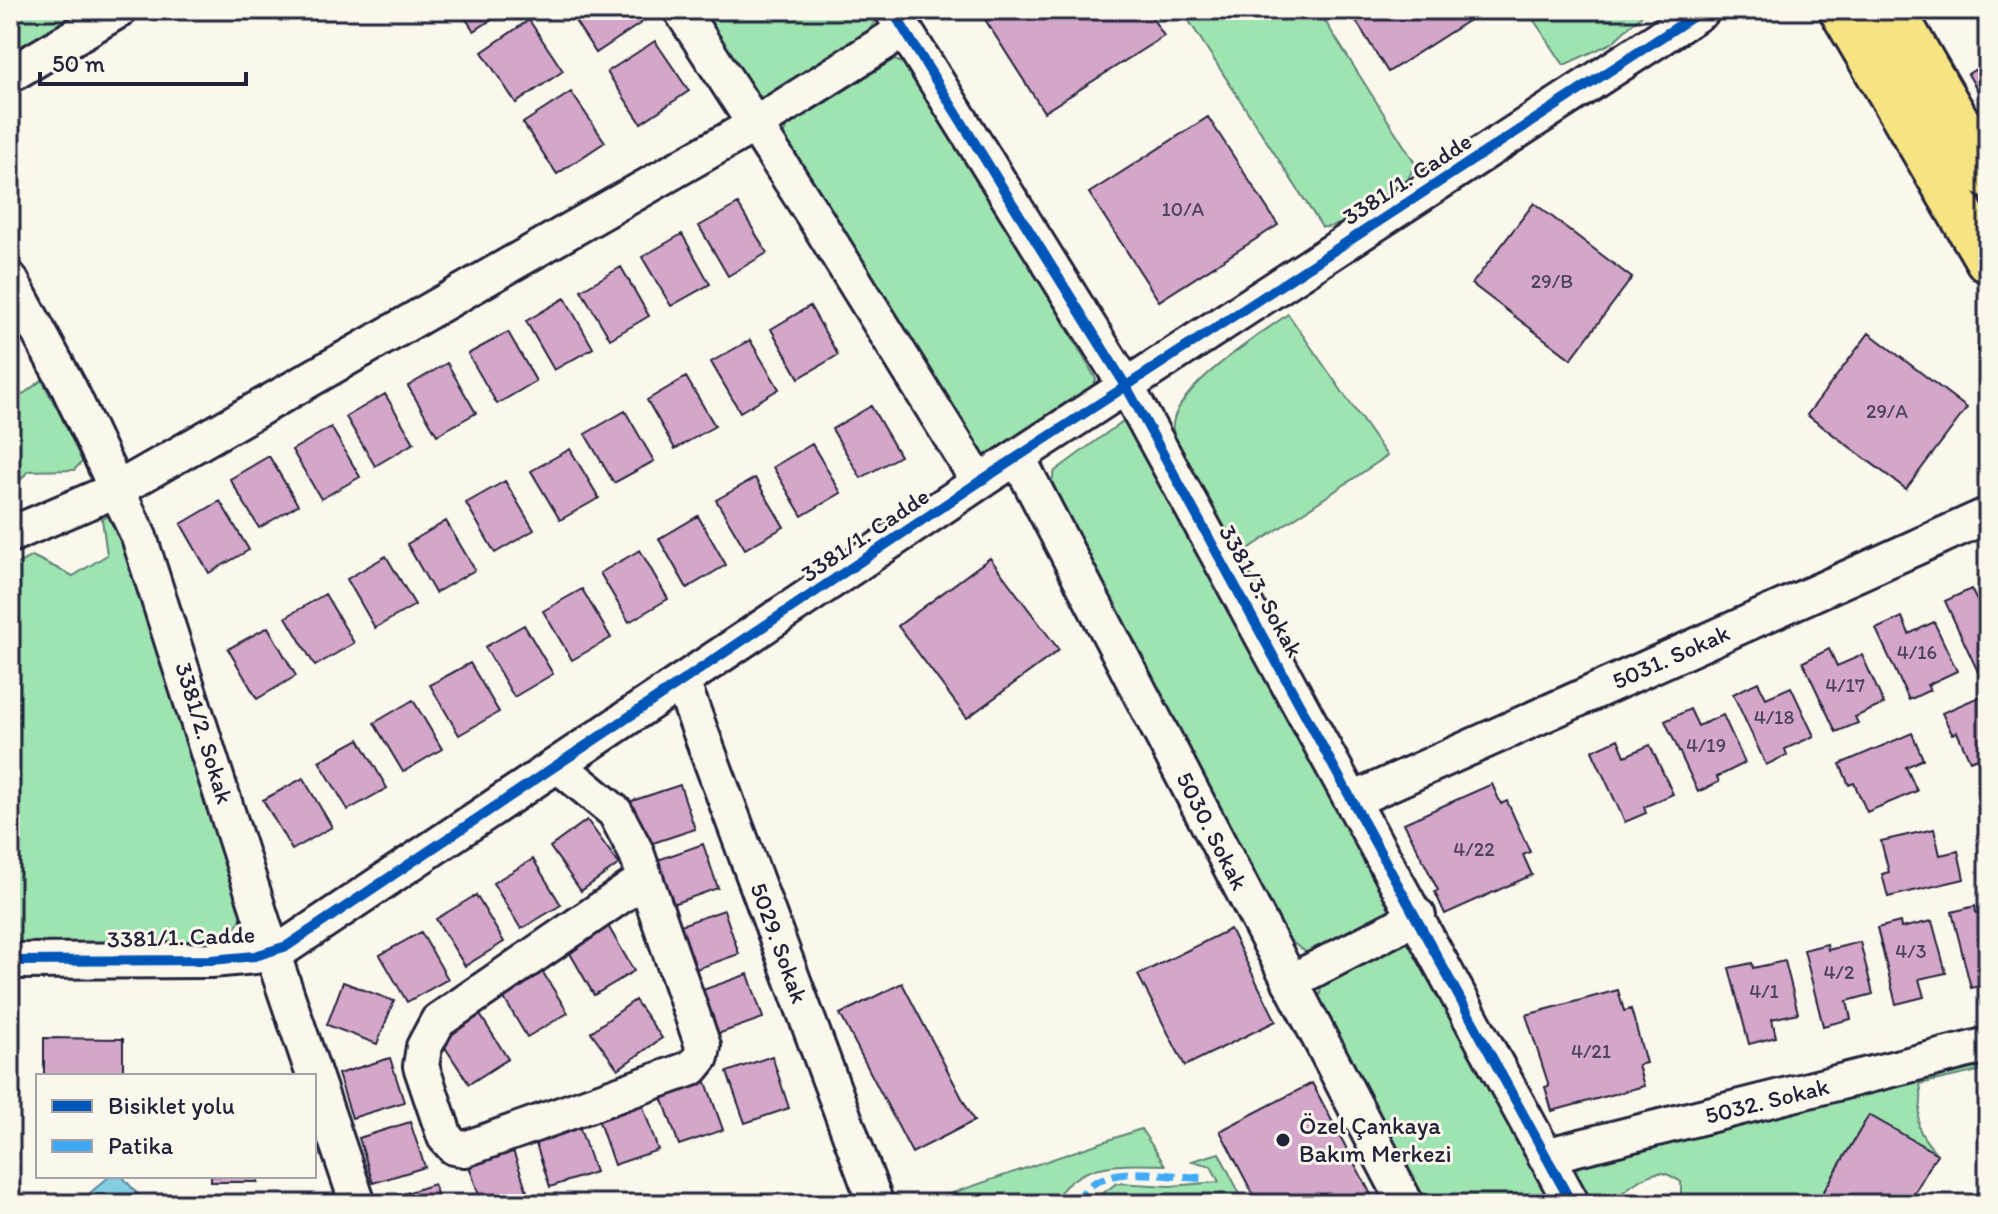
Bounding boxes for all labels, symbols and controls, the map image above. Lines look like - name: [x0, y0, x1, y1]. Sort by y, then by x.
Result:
- scale bar: [40, 36, 246, 86]
- text: 50 m: [52, 49, 105, 78]
- street label: 3381/1. Cadde: [1337, 126, 1477, 231]
- house number: 10/A: [1162, 197, 1205, 221]
- house number: 29/B: [1531, 269, 1573, 293]
- house number: 29/A: [1866, 399, 1908, 423]
- street label: 3381/1. Cadde: [795, 481, 934, 588]
- street label: 3381/3. Sokak: [1213, 519, 1310, 662]
- street label: 5031. Sokak: [1608, 618, 1734, 695]
- house number: 4/16: [1897, 640, 1937, 664]
- street label: 3381/2. Sokak: [169, 658, 240, 807]
- house number: 4/17: [1825, 673, 1865, 697]
- house number: 4/18: [1754, 705, 1794, 729]
- house number: 4/19: [1686, 733, 1726, 757]
- street label: 5030. Sokak: [1170, 767, 1255, 895]
- house number: 4/22: [1453, 837, 1495, 861]
- street label: 5029. Sokak: [744, 879, 815, 1007]
- street label: 3381/1. Cadde: [106, 919, 256, 954]
- house number: 4/3: [1895, 939, 1927, 963]
- house number: 4/2: [1824, 960, 1855, 984]
- house number: 4/1: [1749, 979, 1779, 1003]
- house number: 4/21: [1571, 1039, 1611, 1063]
- street label: 5032. Sokak: [1702, 1071, 1832, 1130]
- legend: [36, 1074, 316, 1178]
- text: Bisiklet yolu: [108, 1091, 235, 1120]
- place label: Özel Çankaya Bakım Merkezi: [1299, 1111, 1452, 1168]
- text: Patika: [108, 1131, 174, 1160]
- marker: Özel Çankaya Bakım Merkezi: [1274, 1131, 1292, 1149]

